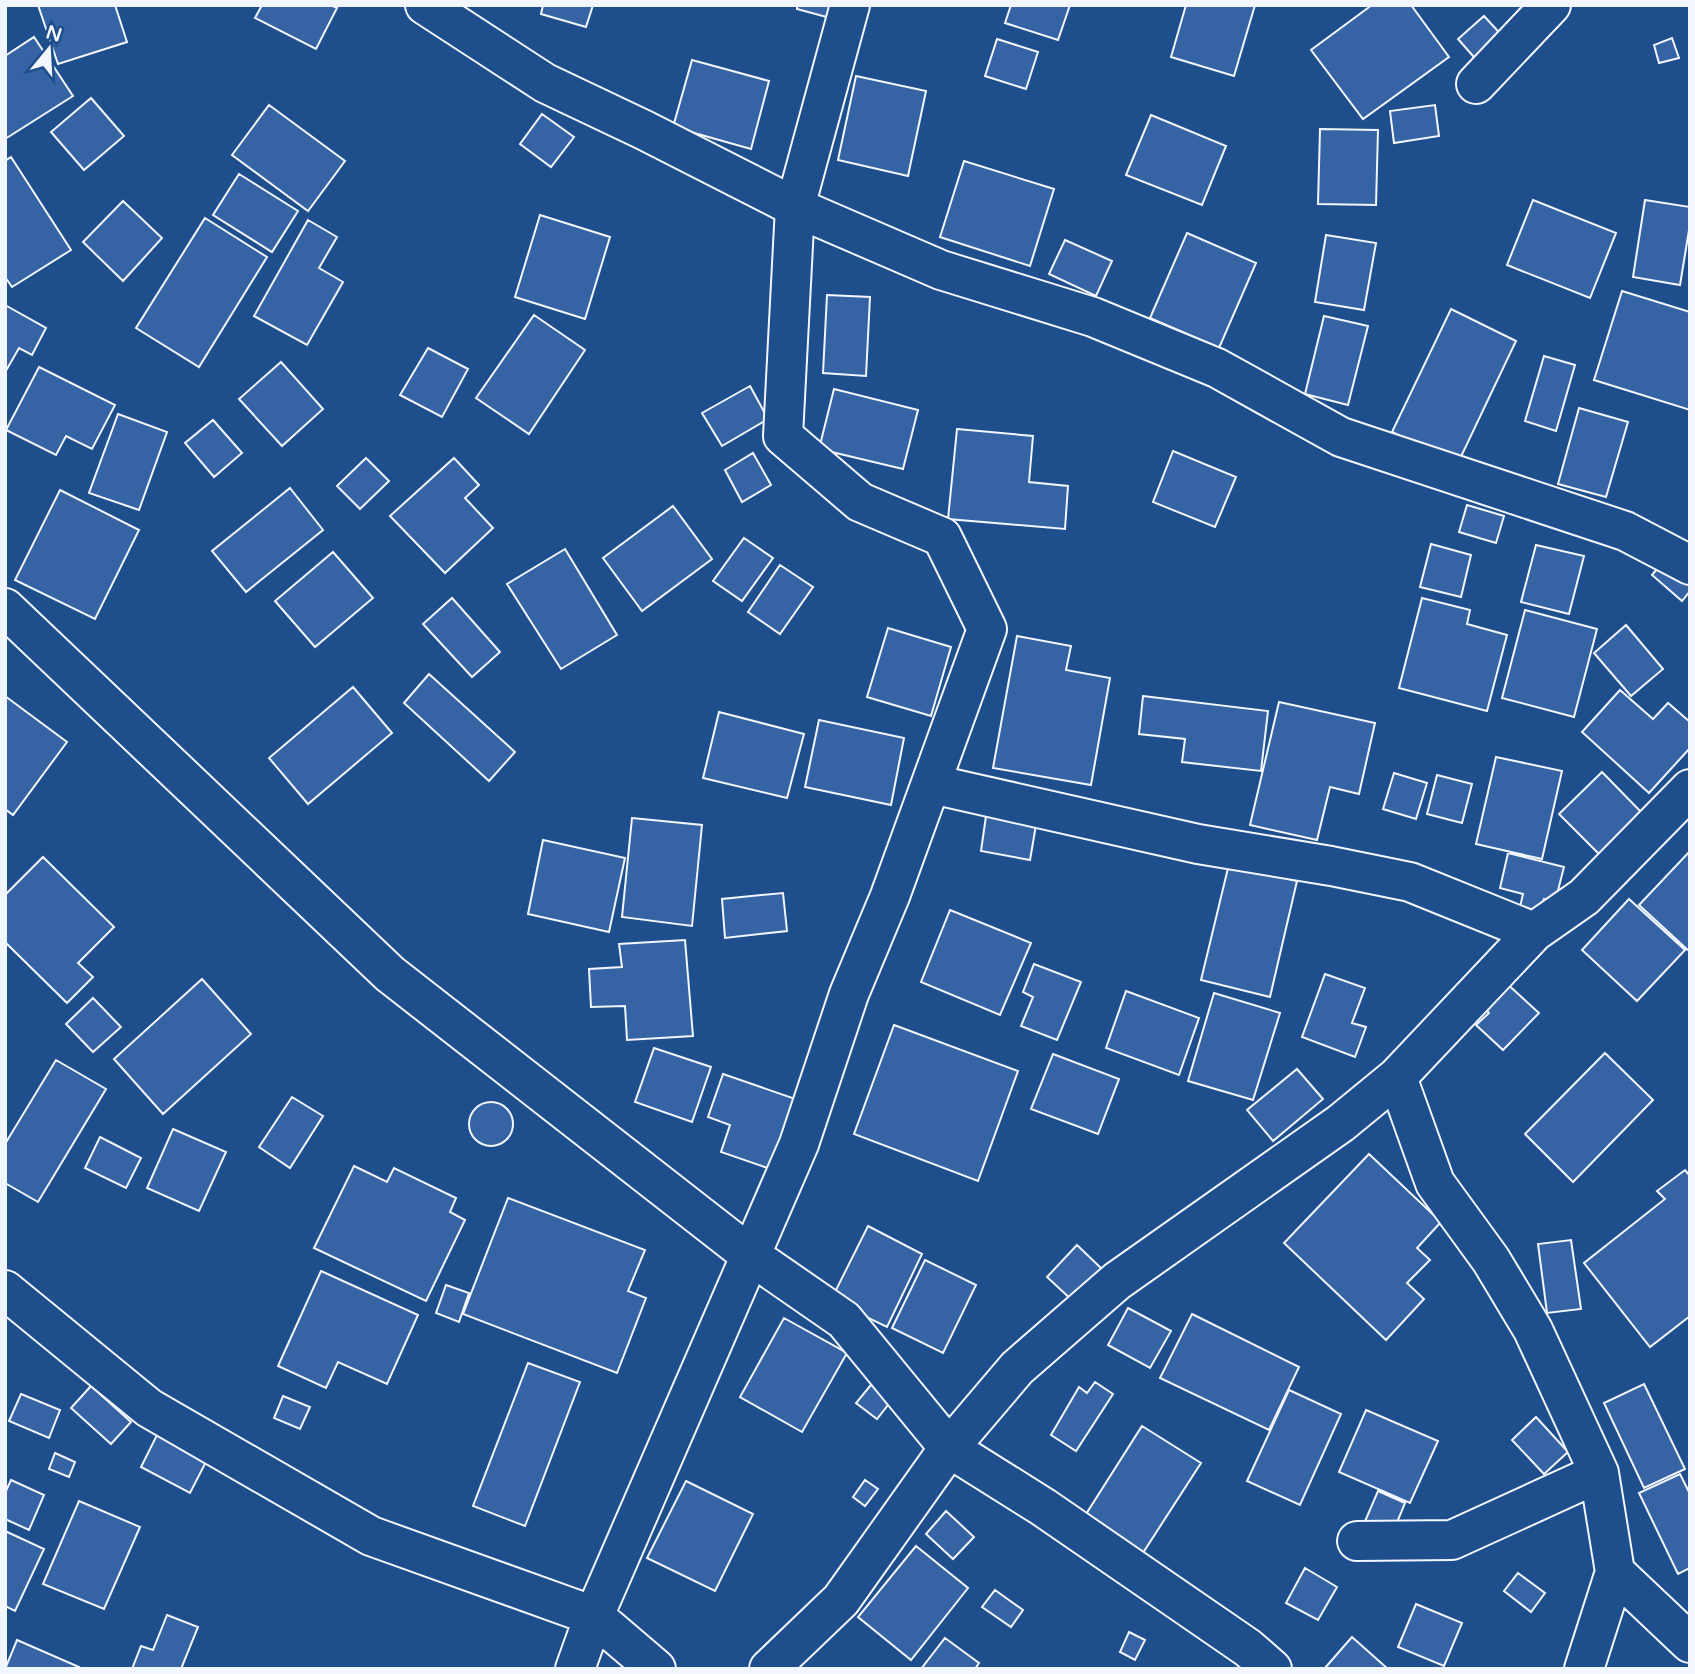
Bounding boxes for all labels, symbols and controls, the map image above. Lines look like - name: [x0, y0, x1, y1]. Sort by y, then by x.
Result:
- north arrow: [14, 14, 84, 84]
- text: N: [43, 21, 65, 47]

